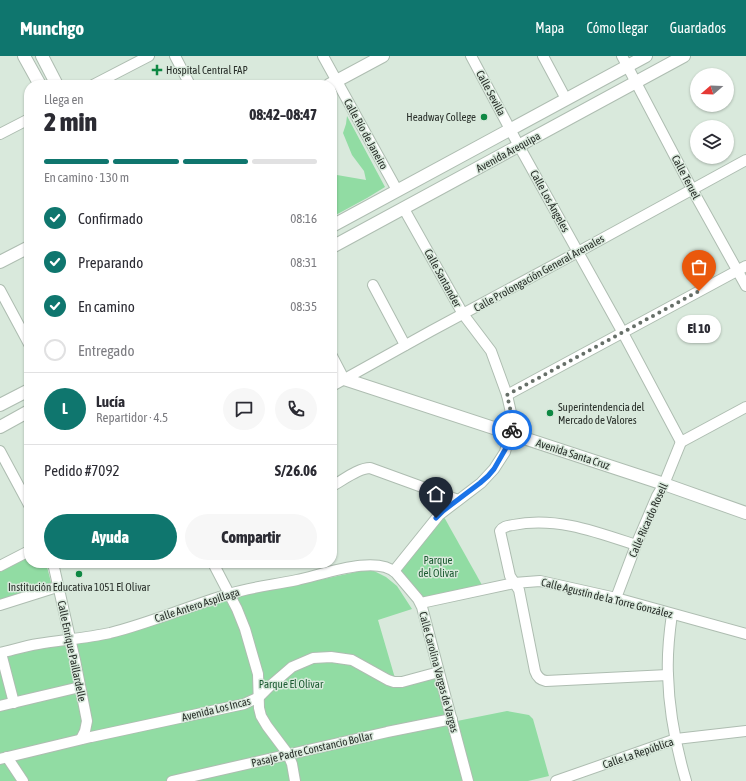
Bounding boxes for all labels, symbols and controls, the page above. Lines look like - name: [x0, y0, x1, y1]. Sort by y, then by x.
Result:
- text: Munchgo: [20, 17, 84, 39]
- text: Mapa: [535, 20, 564, 36]
- text: Cómo llegar: [586, 20, 648, 36]
- text: Guardados: [670, 20, 726, 36]
- marker: Hospital Central FAP: [151, 64, 163, 76]
- place label: Hospital Central FAP: [166, 64, 248, 76]
- street label: Calle Sevilla: [474, 68, 508, 118]
- north arrow: [690, 68, 734, 112]
- map controls: [690, 68, 734, 164]
- text: Llega en: [44, 92, 84, 107]
- street label: Calle Río de Janeiro: [342, 97, 390, 171]
- text: 08:42–08:47: [249, 106, 317, 123]
- text: 2 min: [44, 107, 97, 137]
- place label: Headway College: [406, 111, 476, 123]
- marker: Headway College: [479, 112, 489, 122]
- button: layers: [690, 120, 734, 164]
- street label: Avenida Arequipa: [474, 129, 542, 175]
- street label: Calle Teruel: [669, 153, 703, 201]
- street label: Calle Los Ángeles: [528, 168, 572, 234]
- text: En camino · 130 m: [44, 170, 129, 185]
- icon: check: [44, 207, 66, 229]
- text: Confirmado: [78, 210, 143, 227]
- text: 08:16: [290, 211, 317, 226]
- street label: Calle Prolongación General Arenales: [472, 232, 606, 314]
- street label: Calle Santander: [422, 247, 464, 310]
- pin: [682, 250, 716, 291]
- icon: check: [44, 251, 66, 273]
- text: Preparando: [78, 254, 143, 271]
- text: 08:31: [290, 255, 317, 270]
- icon: bag: [688, 256, 710, 278]
- icon: check: [44, 295, 66, 317]
- text: En camino: [78, 298, 135, 315]
- text: 08:35: [290, 299, 317, 314]
- callout: El 10: [677, 315, 721, 343]
- text: El 10: [688, 321, 710, 336]
- text: Entregado: [78, 342, 135, 359]
- button: chat: [223, 388, 265, 430]
- button: phone: [275, 388, 317, 430]
- text: Lucía: [96, 393, 125, 410]
- text: L: [62, 400, 68, 417]
- place label: Superintendencia del Mercado de Valores: [558, 401, 645, 426]
- marker: Superintendencia del Mercado de Valores: [545, 408, 555, 418]
- text: Repartidor · 4.5: [96, 410, 168, 425]
- courier: [492, 410, 532, 450]
- icon: bike: [501, 419, 523, 441]
- street label: Avenida Santa Cruz: [535, 436, 611, 472]
- text: Pedido #7092: [44, 462, 120, 479]
- text: S/26.06: [275, 462, 317, 479]
- pin: [419, 477, 453, 518]
- street label: Calle Ricardo Rosell: [626, 481, 670, 559]
- icon: home: [425, 483, 447, 505]
- button: Ayuda: [44, 514, 177, 560]
- button: Compartir: [185, 514, 317, 560]
- park label: Parque del Olivar: [418, 554, 458, 579]
- marker: Institución Educativa 1051 El Olivar: [74, 569, 84, 579]
- street label: Calle Agustín de la Torre González: [540, 576, 674, 620]
- place label: Institución Educativa 1051 El Olivar: [8, 581, 151, 593]
- street label: Calle Antero Aspillaga: [153, 586, 241, 624]
- street label: Calle Enrique Paillardelle: [55, 599, 89, 703]
- street label: Calle Carolina Vargas de Vargas: [417, 610, 461, 734]
- park label: Parque El Olivar: [259, 678, 324, 690]
- street label: Avenida Los Incas: [180, 695, 252, 723]
- street label: Pasaje Padre Constancio Bollar: [250, 729, 375, 769]
- street label: Calle La República: [601, 735, 675, 771]

